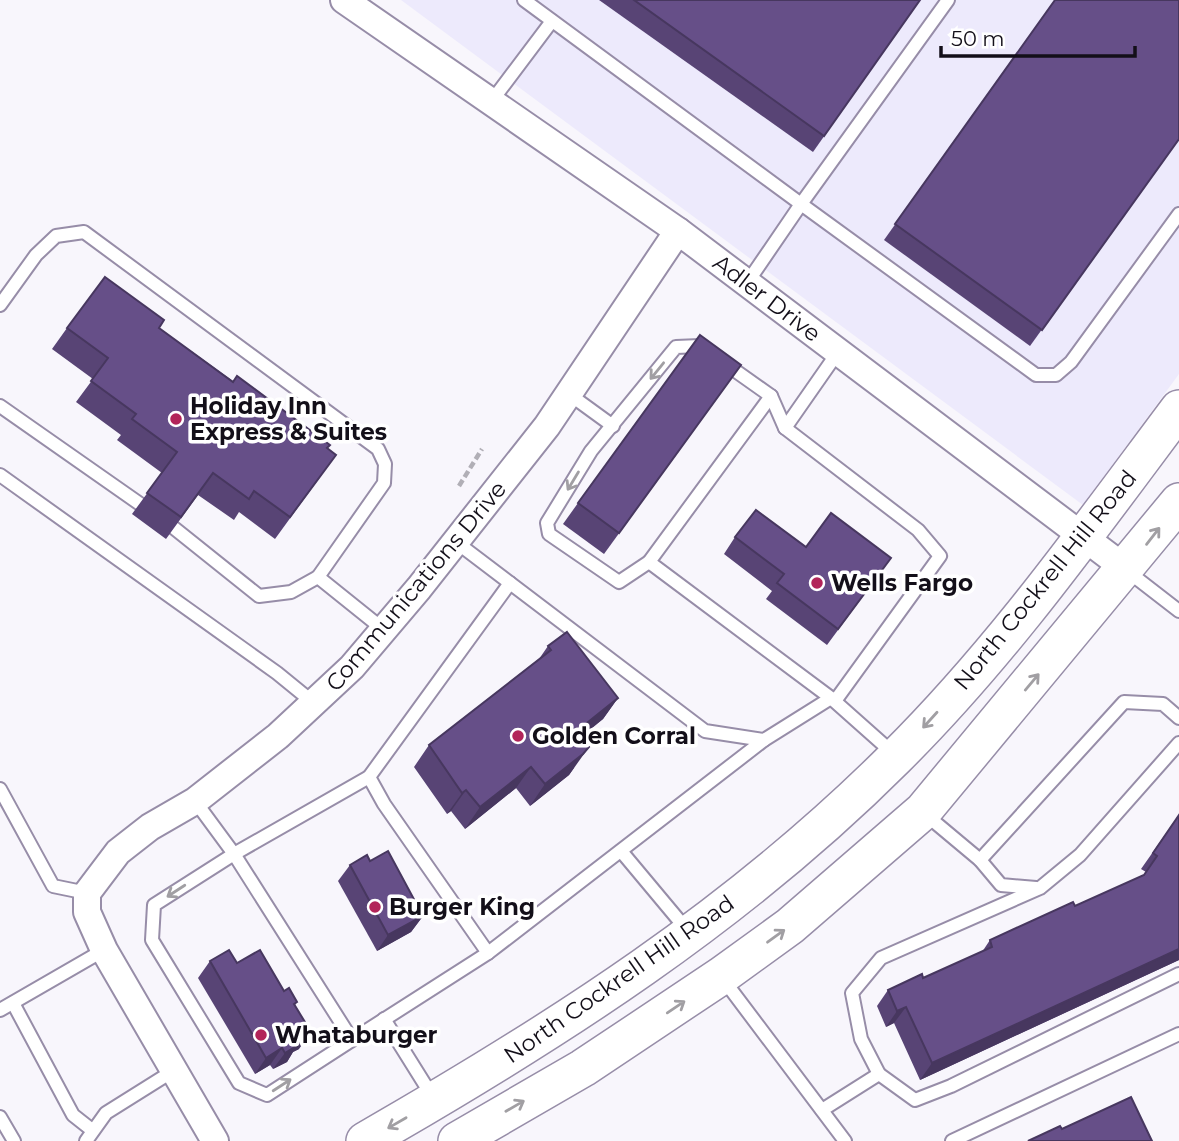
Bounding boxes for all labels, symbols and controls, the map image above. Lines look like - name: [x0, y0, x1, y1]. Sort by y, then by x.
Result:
- scale bar: [941, 14, 1135, 58]
- text: 50 m: [951, 26, 1005, 51]
- street label: Adler Drive: [708, 248, 826, 348]
- one-way arrow: [650, 361, 665, 380]
- place label: Holiday Inn Express & Suites: [190, 392, 387, 446]
- marker: Holiday Inn Express & Suites: [168, 411, 184, 427]
- street label: North Cockrell Hill Road: [948, 464, 1142, 696]
- one-way arrow: [565, 470, 579, 490]
- street label: Communications Drive: [320, 475, 512, 697]
- one-way arrow: [1146, 528, 1161, 546]
- place label: Wells Fargo: [831, 569, 973, 597]
- marker: Wells Fargo: [809, 575, 825, 591]
- one-way arrow: [1024, 673, 1040, 691]
- one-way arrow: [922, 711, 938, 729]
- place label: Golden Corral: [532, 722, 696, 750]
- marker: Golden Corral: [510, 728, 526, 744]
- one-way arrow: [167, 884, 187, 898]
- street label: North Cockrell Hill Road: [498, 889, 740, 1069]
- place label: Burger King: [389, 893, 535, 921]
- marker: Burger King: [367, 899, 383, 915]
- one-way arrow: [767, 929, 786, 944]
- one-way arrow: [666, 999, 685, 1014]
- place label: Whataburger: [275, 1021, 437, 1049]
- marker: Whataburger: [253, 1027, 269, 1043]
- one-way arrow: [271, 1078, 291, 1092]
- one-way arrow: [505, 1099, 525, 1113]
- one-way arrow: [387, 1117, 408, 1130]

